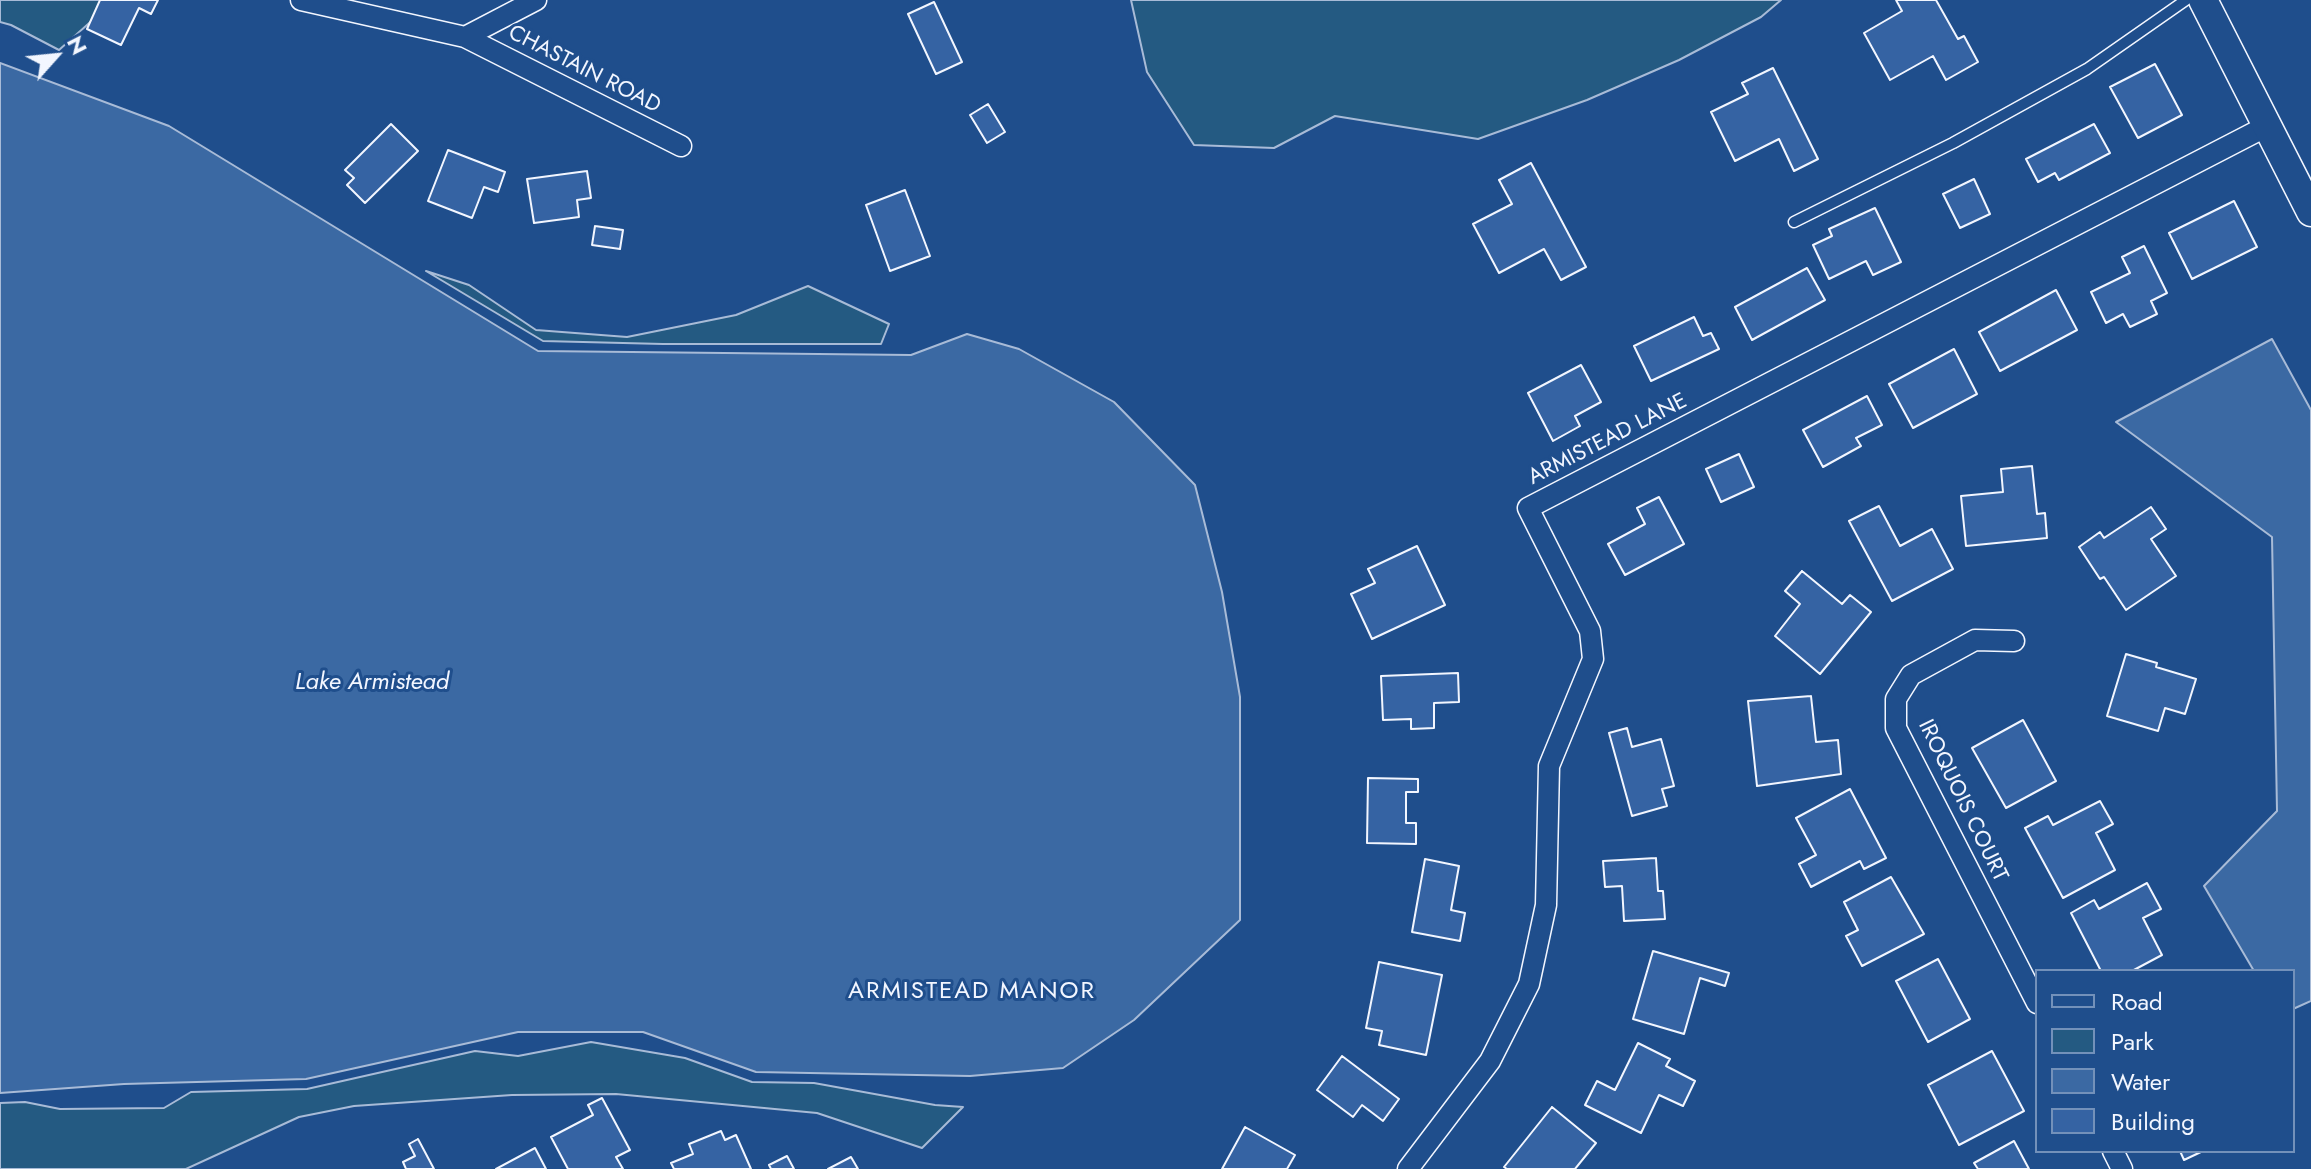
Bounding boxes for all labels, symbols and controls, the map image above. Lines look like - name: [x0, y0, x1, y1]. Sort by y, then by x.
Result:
- north arrow: [16, 16, 96, 96]
- street label: CHASTAIN ROAD: [503, 20, 665, 120]
- text: N: [59, 30, 96, 60]
- street label: ARMISTEAD LANE: [1524, 389, 1692, 491]
- water label: Lake Armistead: [295, 669, 449, 697]
- street label: IROQUOIS COURT: [1911, 716, 2013, 886]
- legend: [2035, 969, 2295, 1153]
- district label: ARMISTEAD MANOR: [848, 978, 1096, 1006]
- text: Road: [2111, 984, 2163, 1019]
- text: Park: [2111, 1024, 2154, 1059]
- text: Water: [2111, 1064, 2170, 1099]
- text: Building: [2111, 1104, 2195, 1139]

